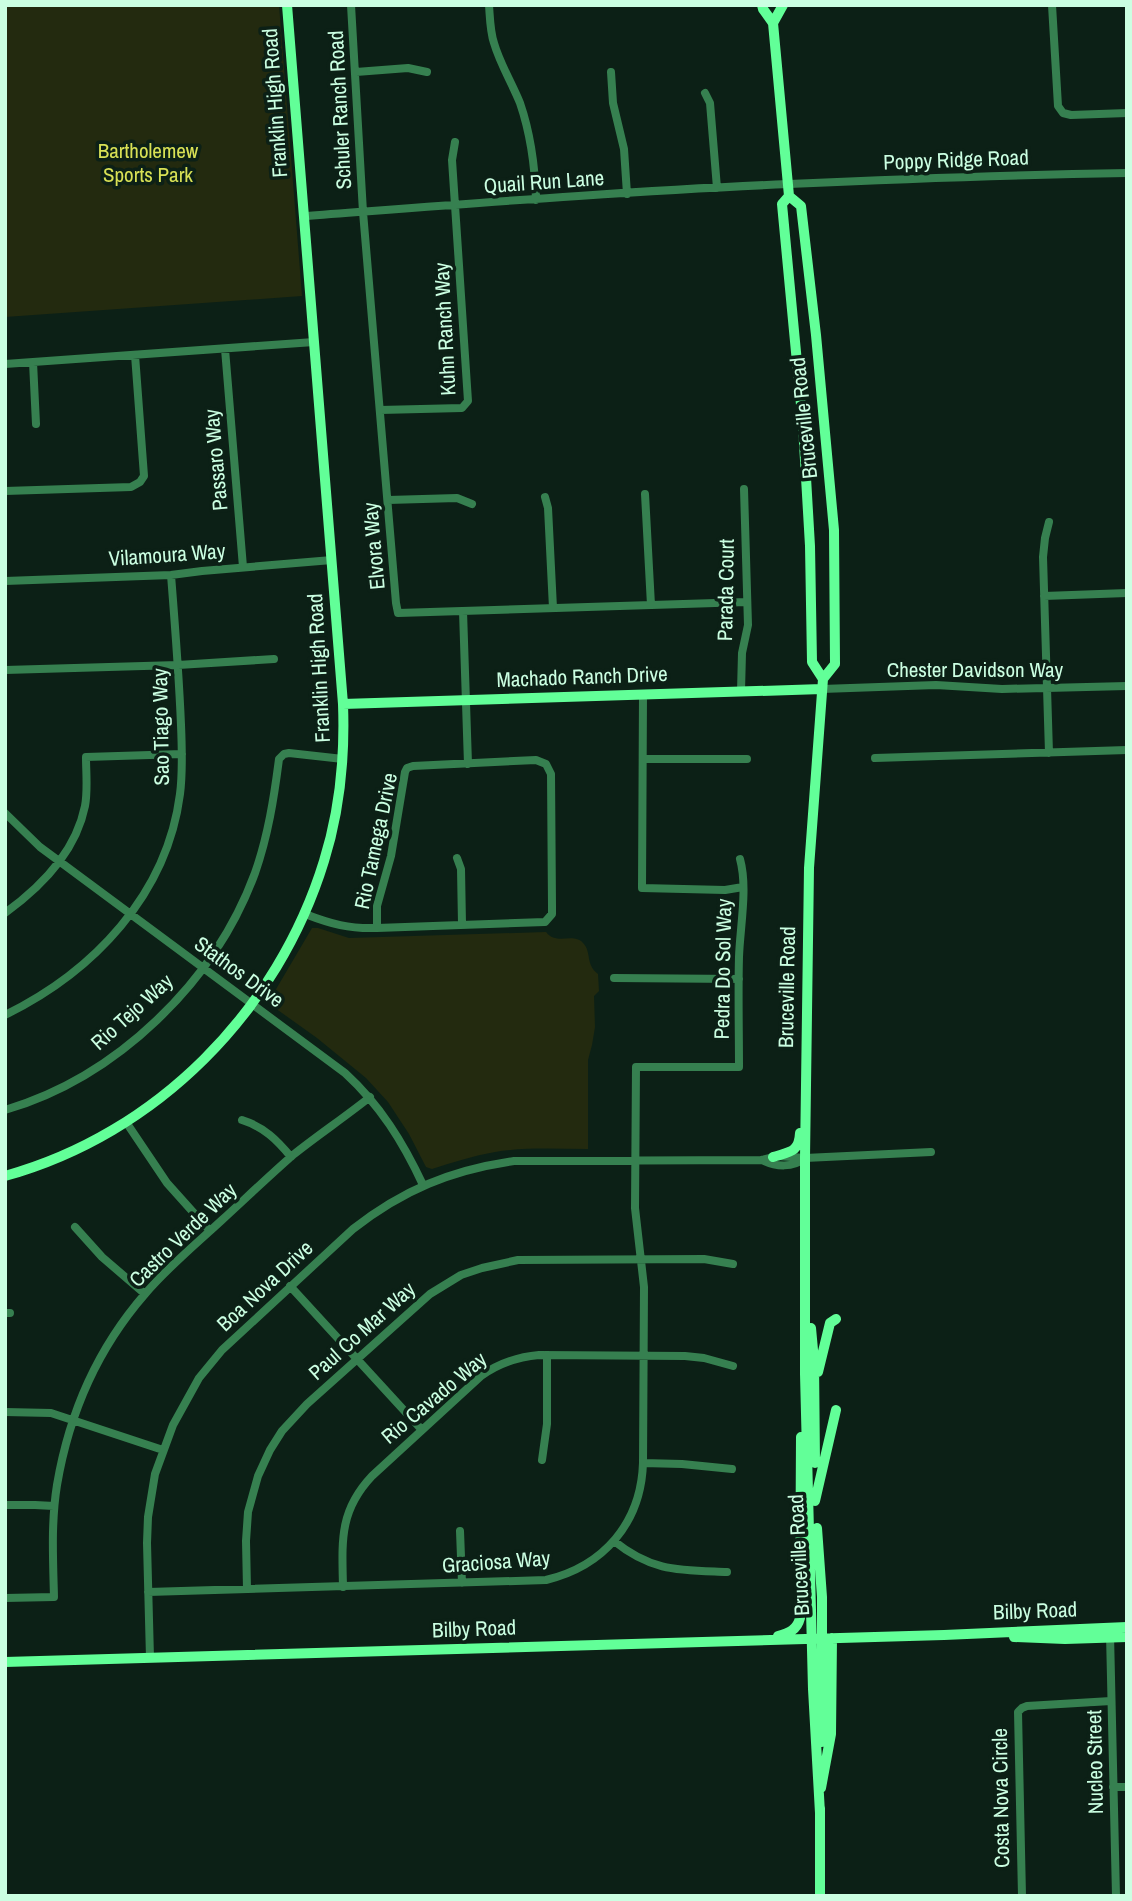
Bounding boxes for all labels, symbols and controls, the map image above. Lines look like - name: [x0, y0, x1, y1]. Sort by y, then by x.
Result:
- street label: Franklin High Road: [255, 28, 294, 179]
- street label: Schuler Ranch Road: [321, 30, 358, 190]
- park label: Bartholemew Sports Park: [98, 136, 199, 189]
- street label: Poppy Ridge Road: [883, 142, 1029, 177]
- street label: Quail Run Lane: [483, 163, 605, 200]
- street label: Kuhn Ranch Way: [427, 261, 462, 396]
- street label: Bruceville Road: [783, 356, 824, 480]
- street label: Passaro Way: [197, 408, 234, 512]
- street label: Elvora Way: [355, 501, 392, 591]
- street label: Vilamoura Way: [108, 536, 227, 573]
- street label: Parada Court: [710, 538, 741, 641]
- street label: Franklin High Road: [300, 593, 337, 743]
- street label: Chester Davidson Way: [887, 655, 1064, 684]
- street label: Machado Ranch Drive: [496, 659, 668, 694]
- street label: Sao Tiago Way: [145, 668, 176, 786]
- street label: Rio Tamega Drive: [347, 770, 404, 912]
- street label: Pedra Do Sol Way: [707, 898, 738, 1040]
- street label: Bruceville Road: [771, 926, 802, 1048]
- street label: Stathos Drive: [189, 929, 290, 1014]
- street label: Rio Tejo Way: [84, 967, 179, 1056]
- street label: Castro Verde Way: [123, 1176, 243, 1293]
- street label: Boa Nova Drive: [210, 1234, 319, 1338]
- street label: Paul Co Mar Way: [302, 1275, 422, 1386]
- street label: Rio Cavado Way: [375, 1345, 493, 1450]
- street label: Bruceville Road: [781, 1494, 816, 1616]
- street label: Graciosa Way: [441, 1543, 551, 1580]
- street label: Bilby Road: [992, 1595, 1078, 1626]
- street label: Bilby Road: [431, 1613, 517, 1644]
- street label: Nucleo Street: [1079, 1709, 1110, 1814]
- street label: Costa Nova Circle: [985, 1728, 1016, 1868]

